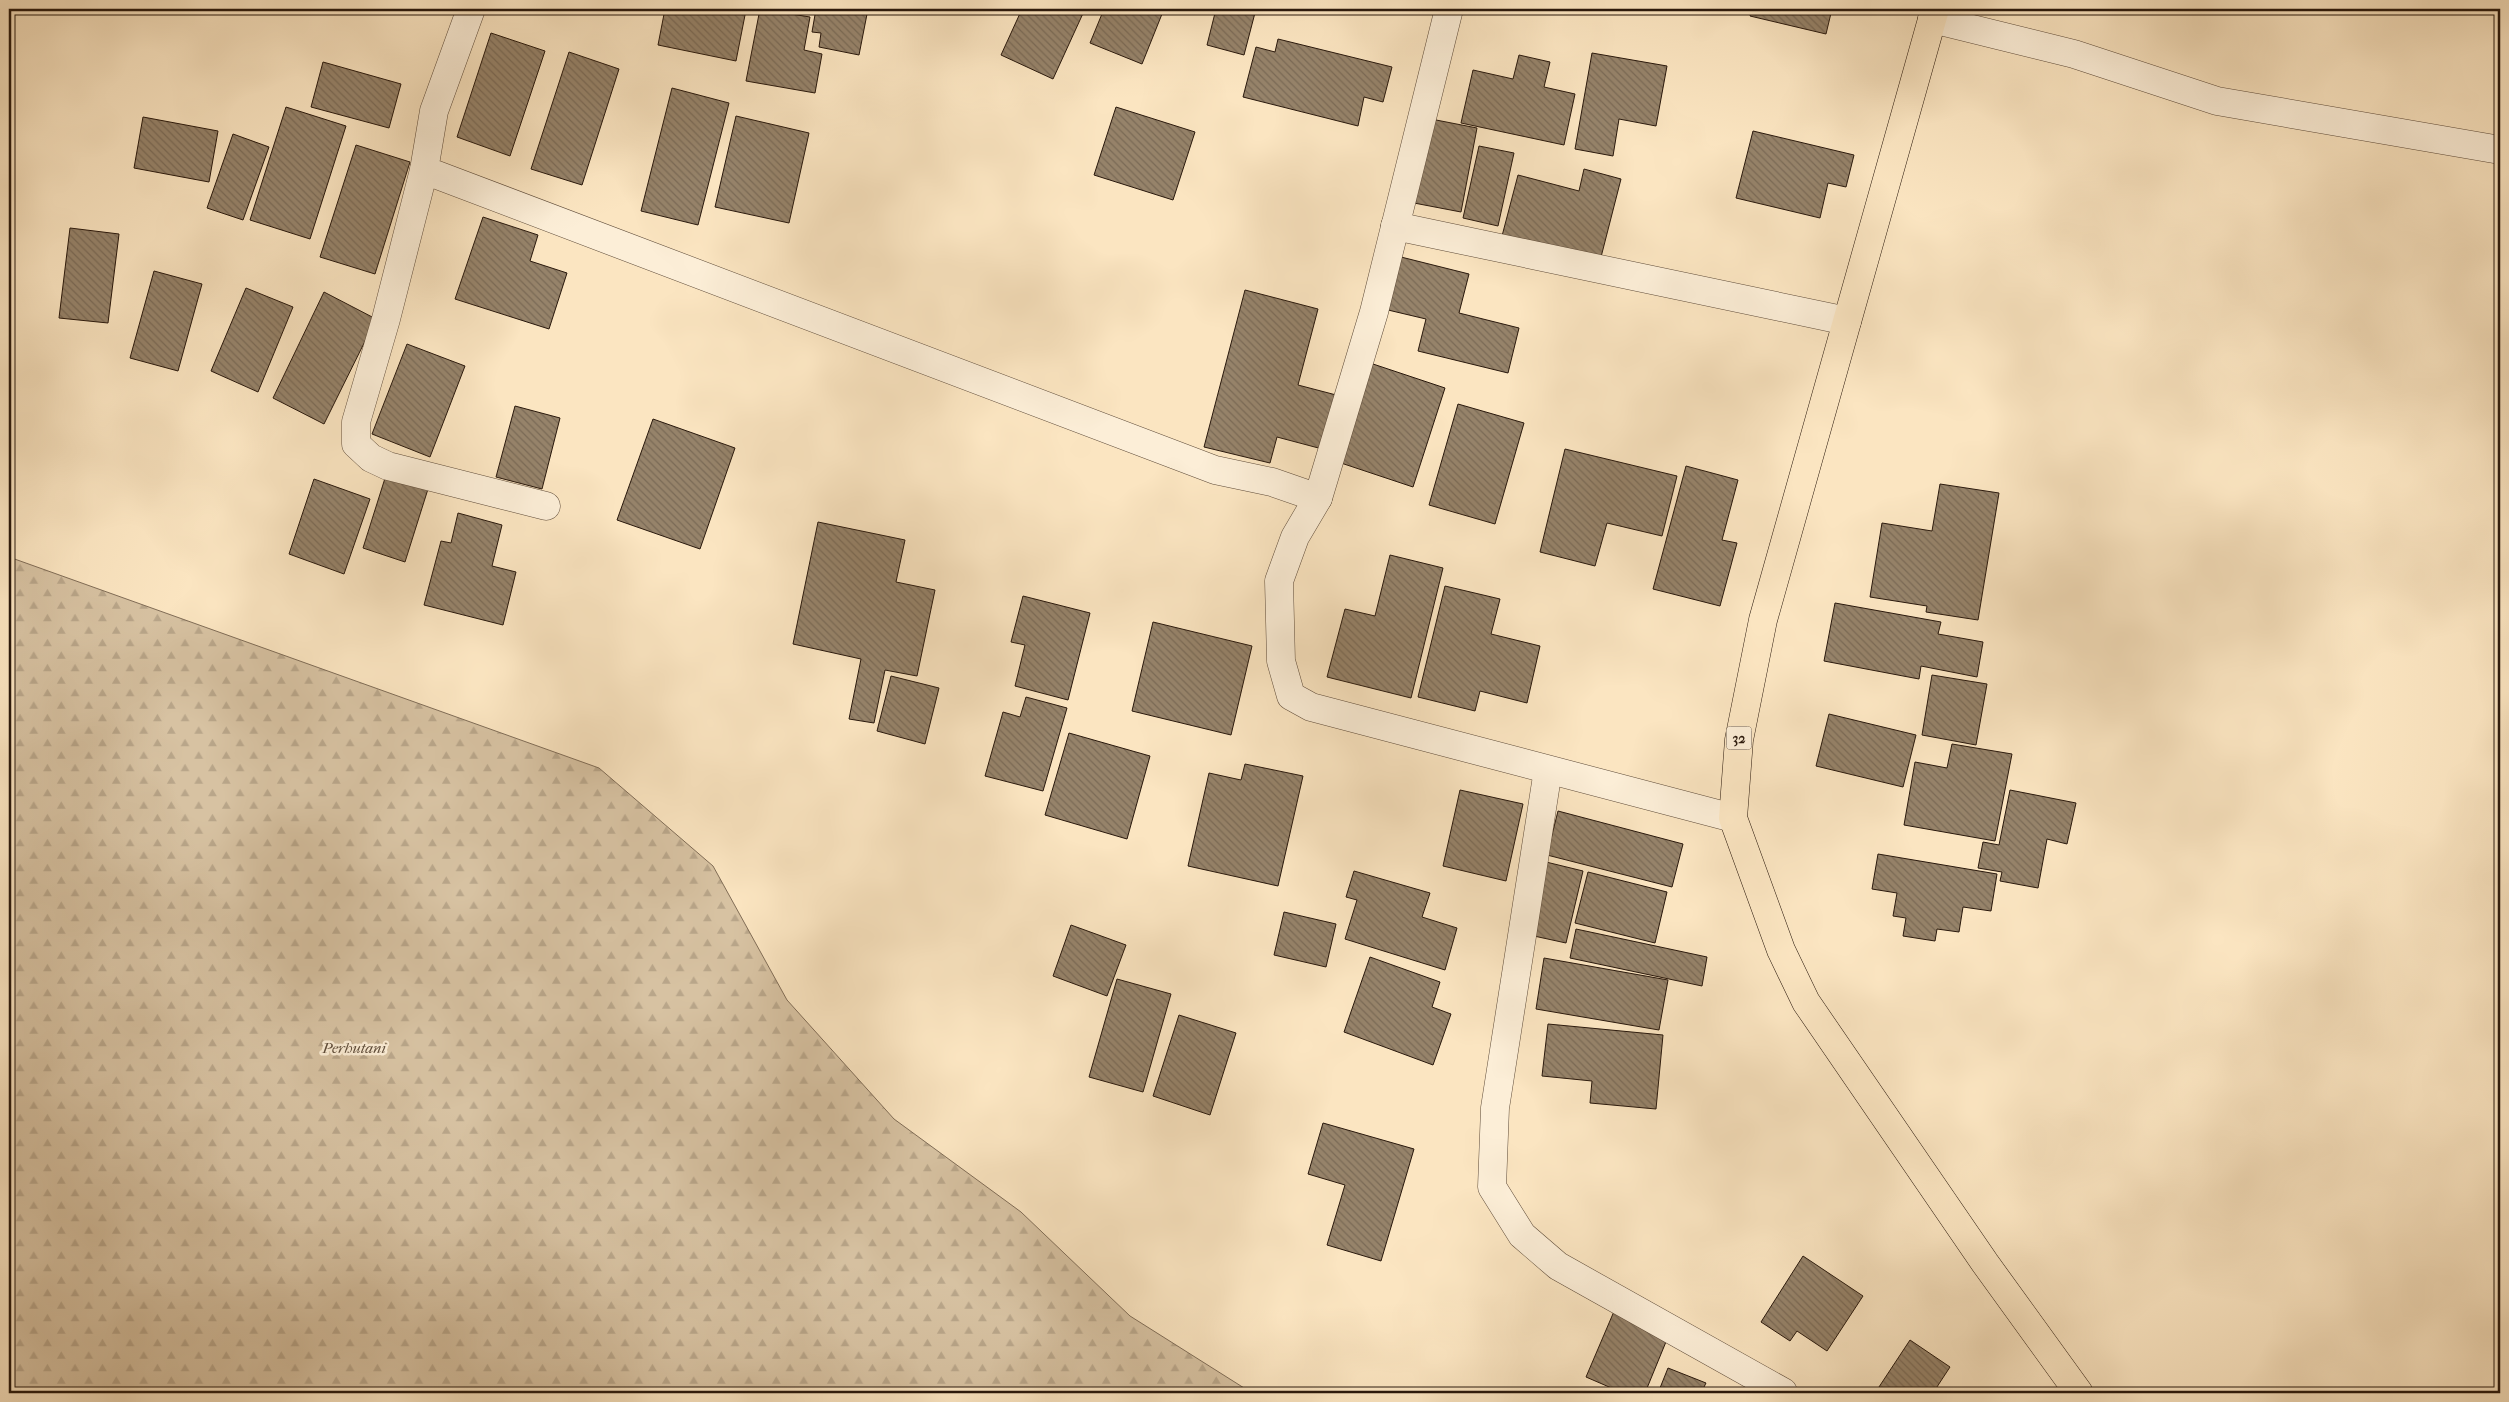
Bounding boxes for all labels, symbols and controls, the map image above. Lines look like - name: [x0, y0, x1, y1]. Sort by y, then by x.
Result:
- road number: 32: [1726, 726, 1752, 750]
- park label: Perhutani: [321, 1039, 387, 1057]

